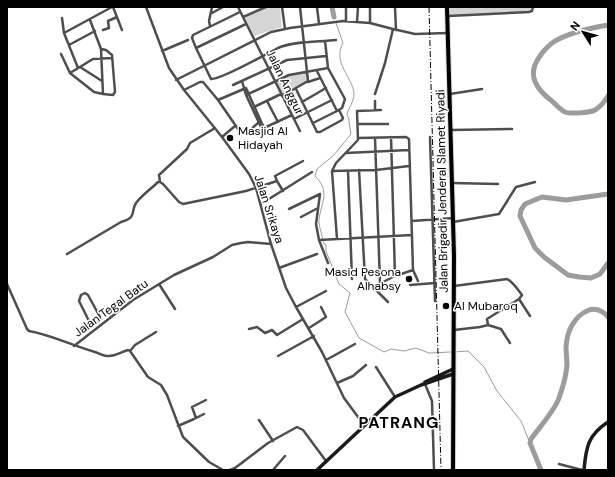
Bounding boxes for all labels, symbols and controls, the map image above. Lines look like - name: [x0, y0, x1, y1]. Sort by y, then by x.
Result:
- north arrow: [563, 12, 603, 52]
- text: N: [567, 19, 583, 33]
- street label: Jalan Anggur: [262, 46, 308, 118]
- street label: Jalan Brigadir Jenderal Slamet Riyadi: [432, 89, 452, 293]
- place label: Masjid Al Hidayah: [238, 123, 288, 153]
- marker: Masjid Al Hidayah: [225, 133, 235, 143]
- street label: Jalan Srikaya: [250, 173, 288, 245]
- place label: Masid Pesona Alhabsy: [325, 264, 401, 294]
- marker: Masid Pesona Alhabsy: [404, 274, 414, 284]
- street label: Jalan Tegal Batu: [70, 275, 152, 340]
- place label: Al Mubaroq: [454, 298, 518, 314]
- marker: Al Mubaroq: [441, 301, 451, 311]
- district label: PATRANG: [359, 412, 439, 433]

